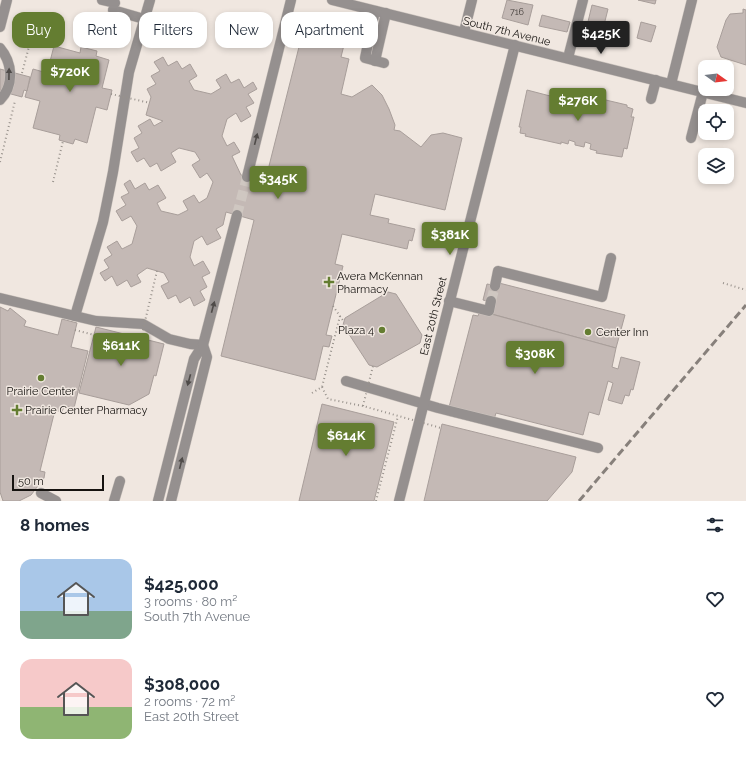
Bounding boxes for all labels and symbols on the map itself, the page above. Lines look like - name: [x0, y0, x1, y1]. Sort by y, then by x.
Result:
- house number: 716: [510, 7, 525, 17]
- street label: South 7th Avenue: [462, 14, 552, 49]
- pin: $425K: [573, 21, 629, 55]
- pin: $720K: [42, 59, 98, 93]
- north arrow: [698, 60, 734, 96]
- one-way arrow: [6, 68, 13, 80]
- pin: $276K: [550, 88, 606, 122]
- one-way arrow: [253, 133, 259, 145]
- pin: $345K: [250, 166, 306, 200]
- pin: $381K: [422, 222, 478, 256]
- place label: Avera McKennan Pharmacy: [337, 270, 423, 296]
- street label: East 20th Street: [417, 275, 450, 357]
- marker: Avera McKennan Pharmacy: [324, 277, 334, 287]
- one-way arrow: [211, 301, 217, 313]
- place label: Plaza 4: [338, 324, 374, 337]
- marker: Plaza 4: [377, 325, 387, 335]
- place label: Center Inn: [596, 326, 648, 339]
- marker: Center Inn: [583, 327, 593, 337]
- pin: $611K: [93, 333, 149, 367]
- pin: $308K: [507, 341, 563, 375]
- marker: Prairie Center: [36, 373, 46, 383]
- one-way arrow: [185, 374, 191, 387]
- place label: Prairie Center: [7, 385, 76, 398]
- place label: Prairie Center Pharmacy: [25, 404, 148, 417]
- marker: Prairie Center Pharmacy: [12, 405, 22, 415]
- pin: $614K: [318, 423, 374, 457]
- one-way arrow: [178, 457, 184, 469]
- scale bar: [12, 473, 104, 492]

